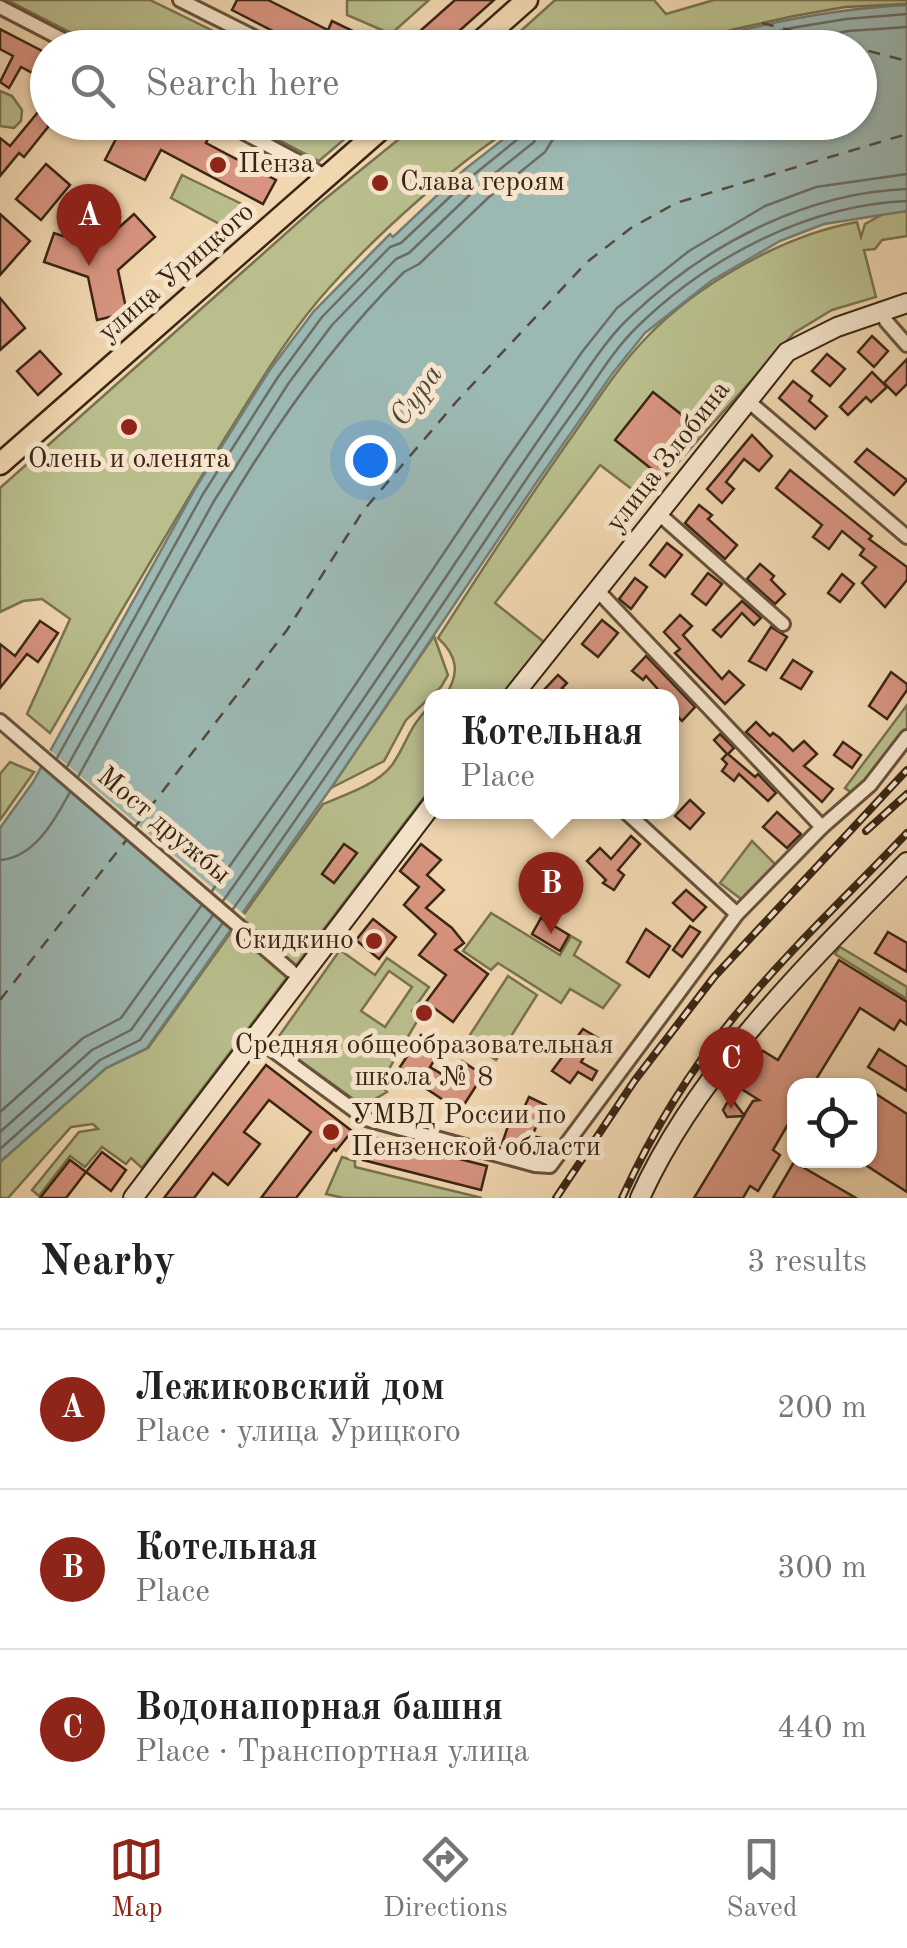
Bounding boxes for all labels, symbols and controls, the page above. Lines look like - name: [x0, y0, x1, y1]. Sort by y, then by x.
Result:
- search box: [30, 30, 877, 140]
- icon: search: [65, 58, 120, 113]
- text: Search here: [145, 66, 340, 104]
- place label: Пенза: [238, 151, 314, 179]
- marker: Пенза: [207, 154, 229, 176]
- place label: Слава героям: [400, 169, 565, 197]
- marker: Слава героям: [369, 172, 391, 194]
- pin: A: [56, 184, 122, 266]
- street label: улица Урицкого: [94, 198, 260, 348]
- water label: Сура: [385, 360, 449, 432]
- street label: улица Злобина: [602, 376, 736, 538]
- marker: Олень и оленята: [118, 416, 140, 438]
- your location: [345, 435, 396, 486]
- place label: Олень и оленята: [28, 446, 230, 474]
- popup: [424, 689, 679, 819]
- text: Котельная: [460, 715, 643, 753]
- street label: Мост дружбы: [91, 762, 235, 890]
- text: Place: [460, 762, 535, 794]
- pin: B: [518, 852, 584, 934]
- place label: Скидкино: [234, 927, 354, 955]
- marker: Скидкино: [363, 930, 385, 952]
- marker: Средняя общеобразовательная школа № 8: [413, 1002, 435, 1024]
- pin: C: [698, 1026, 764, 1109]
- place label: Средняя общеобразовательная школа № 8: [234, 1032, 614, 1092]
- map controls: [787, 1078, 877, 1168]
- button: locate: [787, 1078, 877, 1168]
- place label: УМВД России по Пензенской области: [351, 1102, 601, 1162]
- marker: УМВД России по Пензенской области: [320, 1121, 342, 1143]
- text: Nearby: [40, 1242, 176, 1284]
- text: 3 results: [747, 1247, 867, 1279]
- text: Лежиковский дом: [135, 1370, 445, 1408]
- text: A: [60, 1393, 85, 1425]
- text: 200 m: [777, 1393, 867, 1425]
- text: Place · улица Урицкого: [135, 1417, 461, 1449]
- text: Котельная: [135, 1530, 318, 1568]
- text: B: [61, 1553, 84, 1585]
- text: 300 m: [777, 1553, 867, 1585]
- text: Place: [135, 1577, 210, 1609]
- text: Водонапорная башня: [135, 1690, 503, 1728]
- text: C: [62, 1713, 83, 1745]
- text: 440 m: [777, 1713, 867, 1745]
- text: Place · Транспортная улица: [135, 1737, 529, 1769]
- tab: Map: [109, 1832, 164, 1927]
- tab: Directions: [383, 1832, 508, 1927]
- tab: Saved: [726, 1832, 798, 1927]

